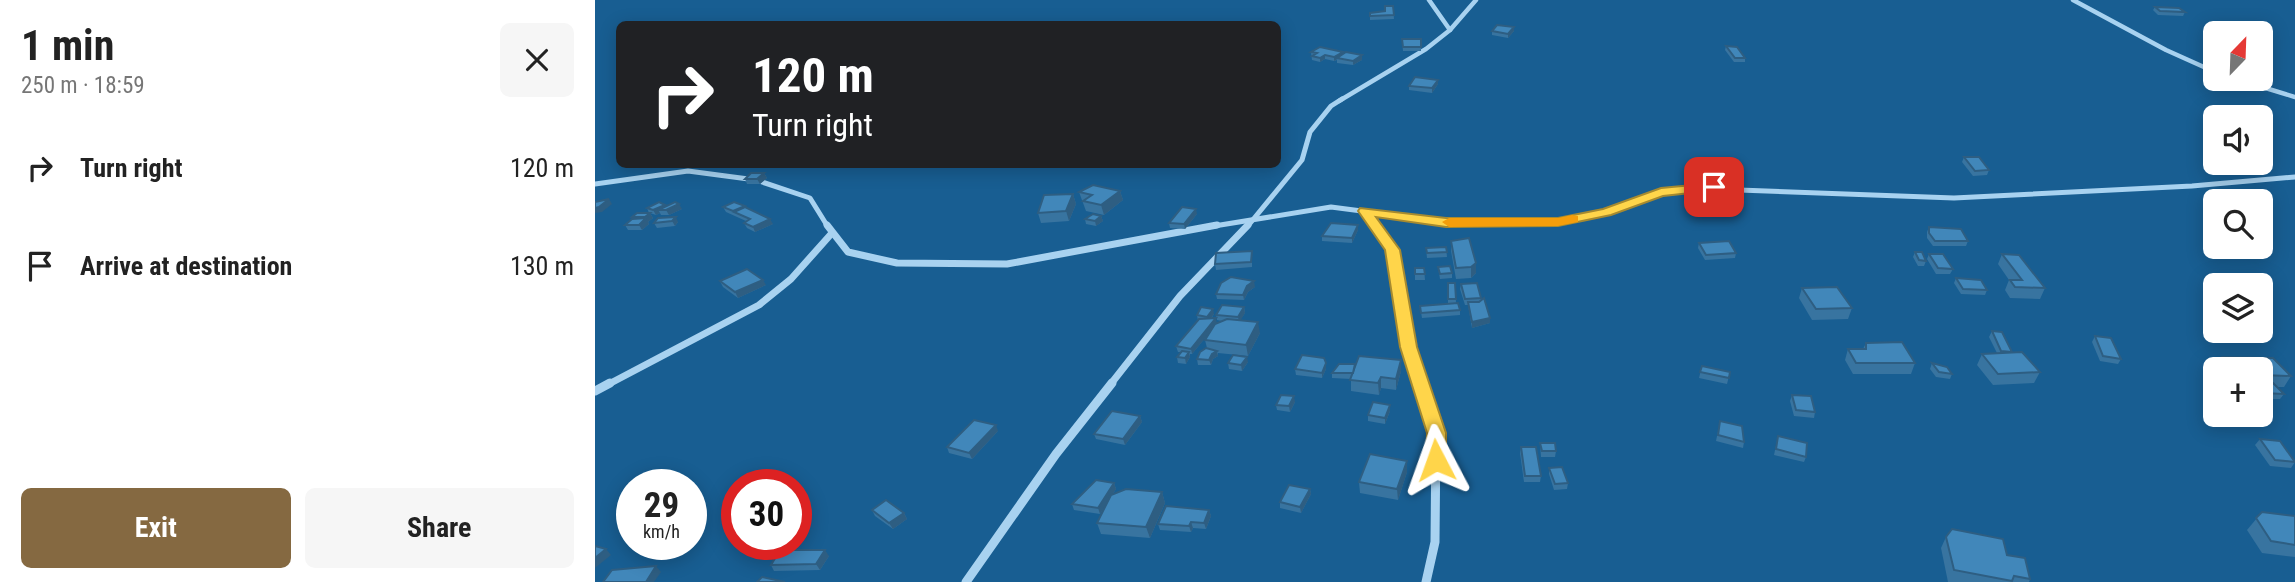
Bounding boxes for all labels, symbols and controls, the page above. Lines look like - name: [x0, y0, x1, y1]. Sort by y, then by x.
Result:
- text: 1 min: [21, 21, 114, 70]
- north arrow: [2203, 21, 2273, 91]
- map controls: [2203, 21, 2273, 427]
- button: close: [500, 23, 574, 97]
- text: 120 m: [752, 47, 874, 104]
- icon: right: [637, 49, 728, 140]
- text: 250 m · 18:59: [21, 72, 145, 99]
- button: sound: [2203, 105, 2273, 175]
- text: Turn right: [752, 106, 873, 144]
- icon: right: [21, 149, 59, 187]
- text: Turn right: [80, 153, 182, 183]
- text: 120 m: [510, 153, 574, 183]
- pin: [1684, 157, 1744, 217]
- icon: arrive: [1695, 168, 1733, 206]
- button: search: [2203, 189, 2273, 259]
- icon: arrive: [21, 247, 59, 285]
- text: Arrive at destination: [80, 251, 292, 281]
- text: 130 m: [510, 251, 574, 281]
- button: layers: [2203, 273, 2273, 343]
- button: +: [2203, 357, 2273, 427]
- position arrow: [1399, 423, 1473, 497]
- speed limit sign: 30: [721, 469, 812, 560]
- text: 29: [644, 485, 679, 526]
- button: Exit: [21, 488, 291, 568]
- button: Share: [305, 488, 574, 568]
- text: km/h: [643, 521, 680, 542]

